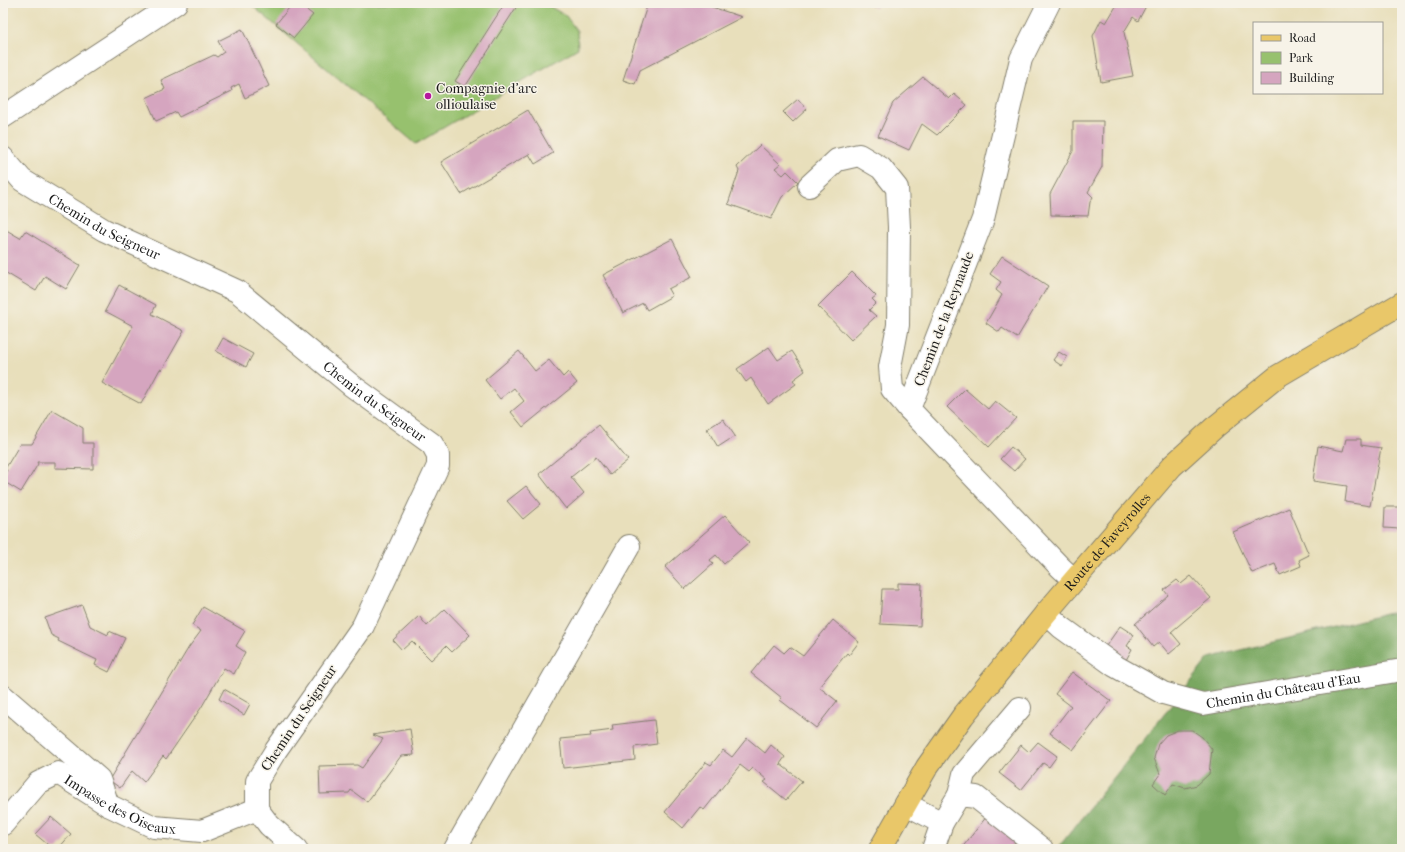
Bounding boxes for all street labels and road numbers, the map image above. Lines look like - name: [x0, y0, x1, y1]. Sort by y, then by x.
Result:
- street label: Chemin du Seigneur: [46, 190, 163, 263]
- street label: Chemin de la Reynaude: [910, 249, 978, 389]
- street label: Chemin du Seigneur: [320, 357, 430, 445]
- street label: Route de Faveyrolles: [1060, 489, 1154, 595]
- street label: Chemin du Seigneur: [257, 662, 341, 774]
- street label: Chemin du Château d'Eau: [1205, 669, 1362, 712]
- street label: Impasse des Oiseaux: [61, 771, 177, 837]

